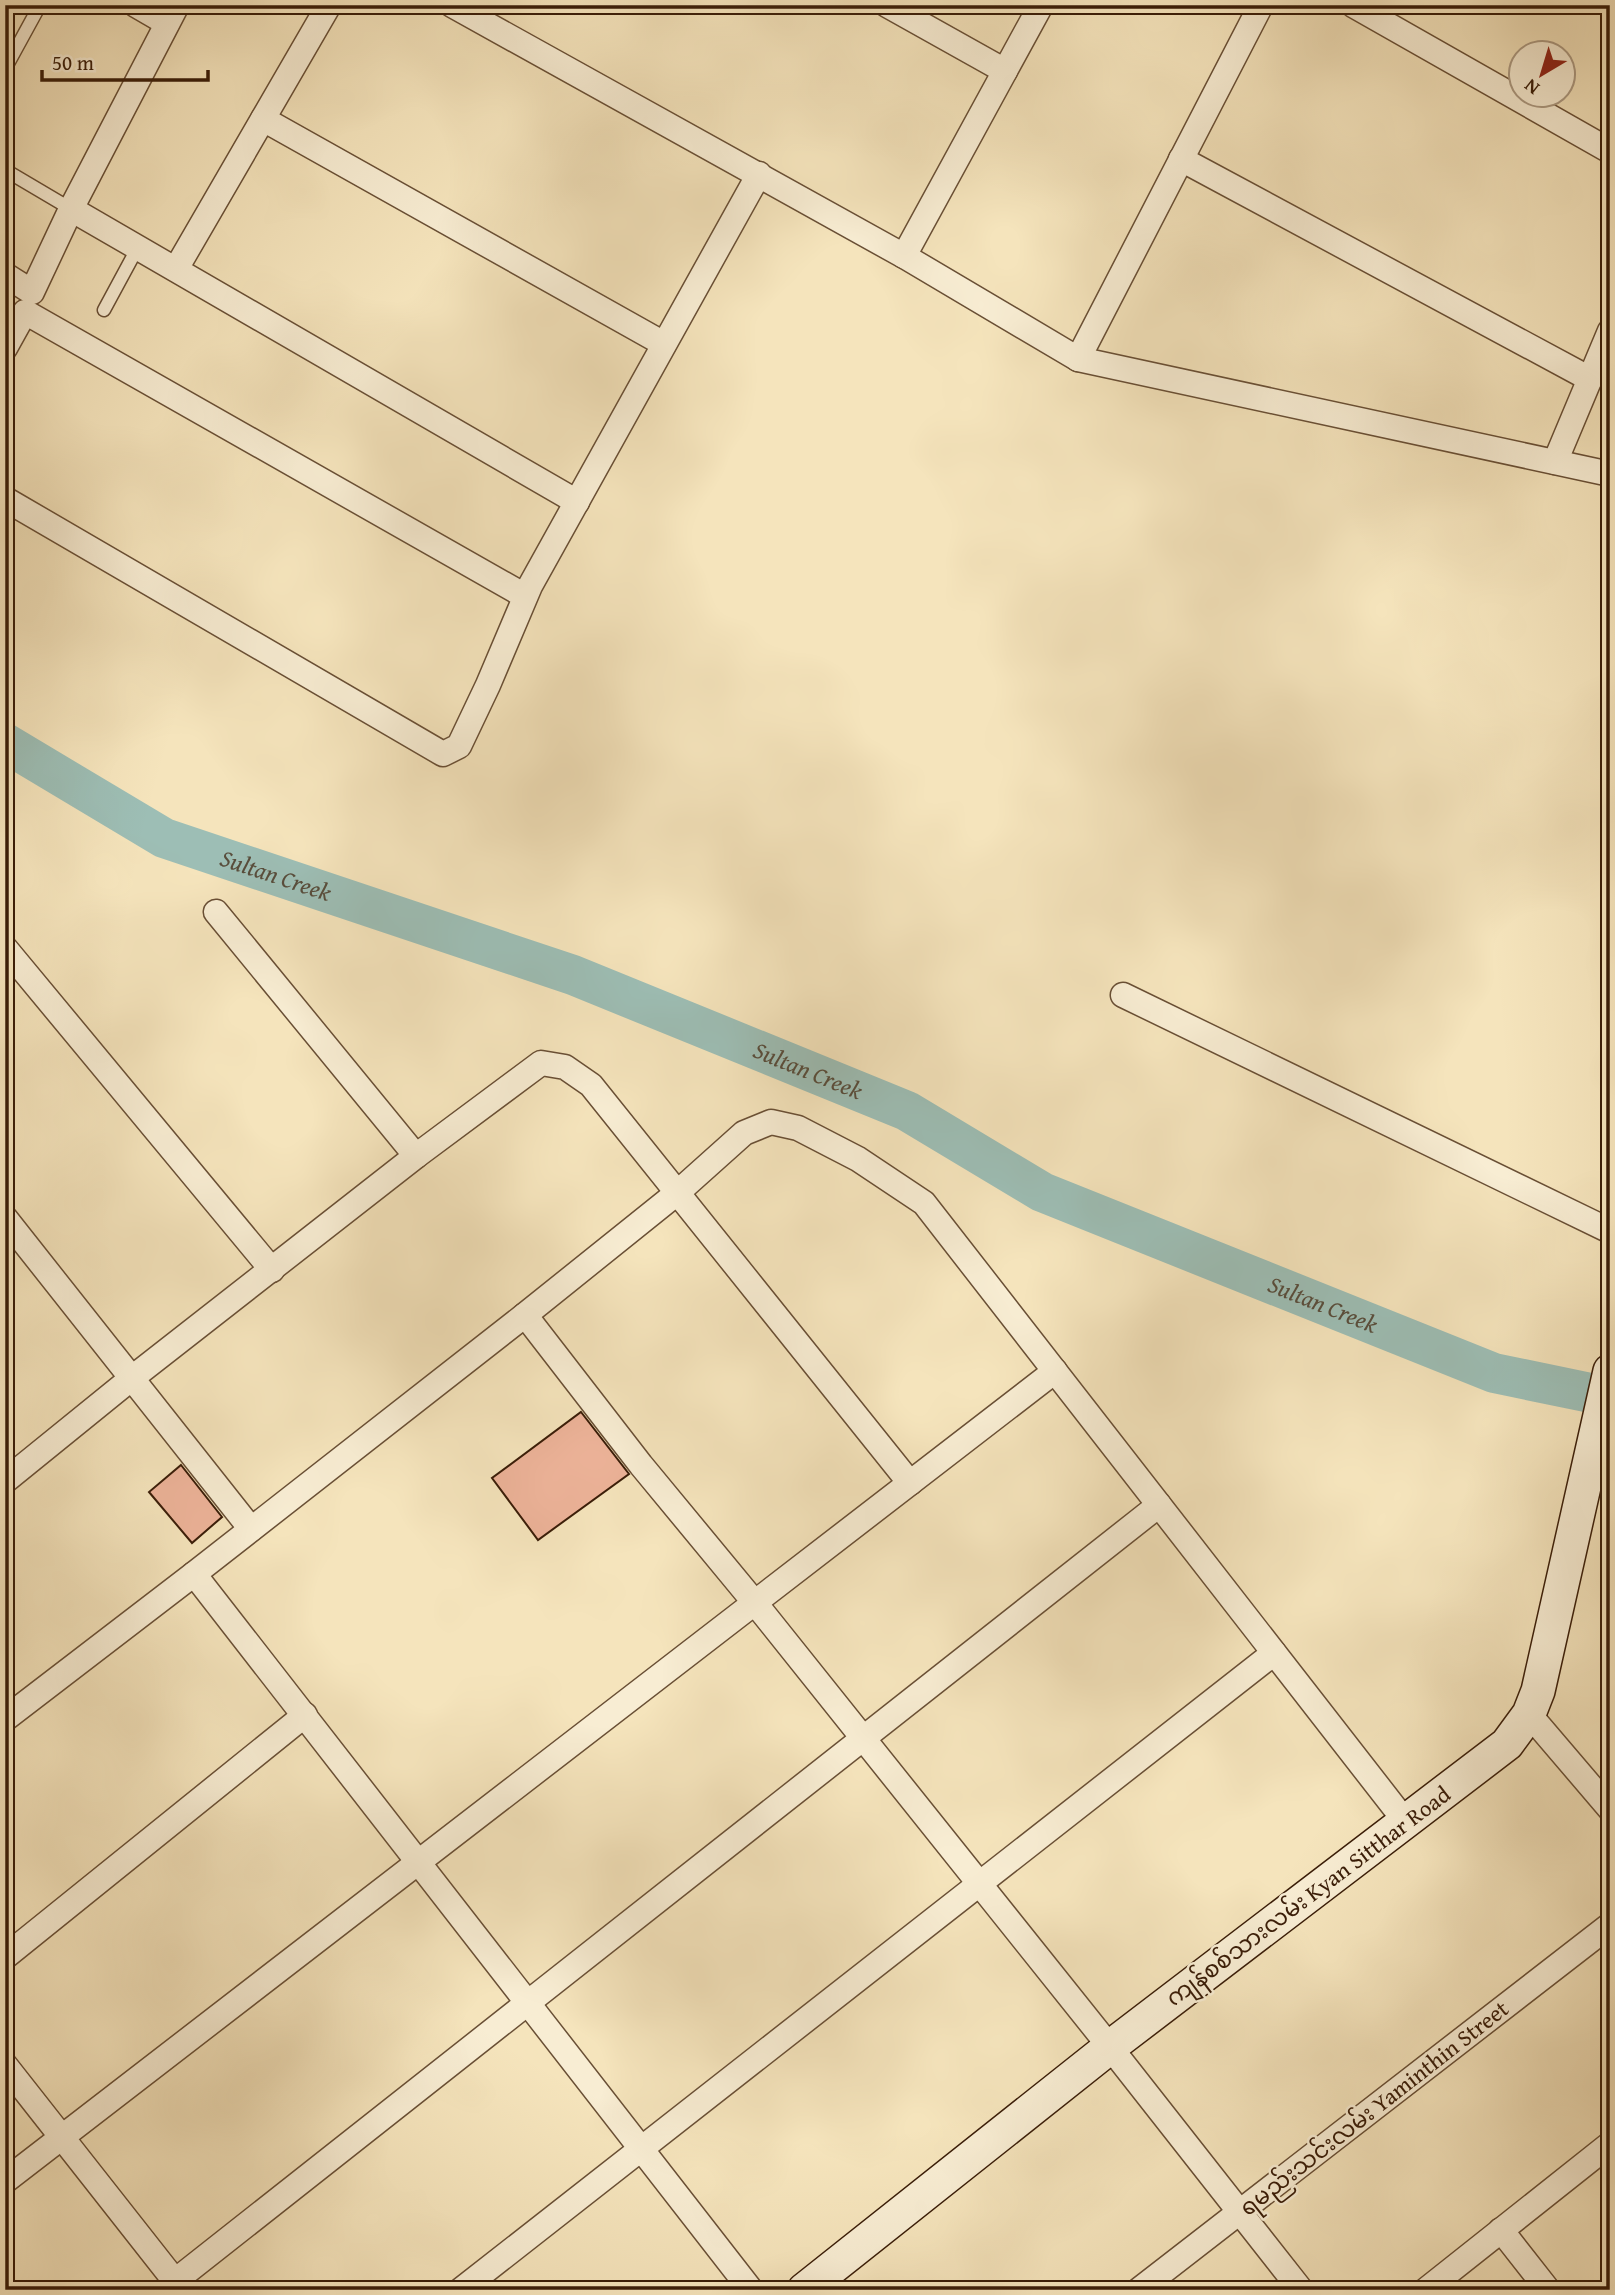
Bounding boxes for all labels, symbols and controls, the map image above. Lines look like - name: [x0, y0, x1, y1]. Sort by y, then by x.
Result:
- scale bar: [42, 38, 208, 82]
- north arrow: [1506, 38, 1576, 108]
- text: 50 m: [52, 47, 94, 78]
- text: N: [1518, 72, 1545, 102]
- water label: Sultan Creek: [216, 840, 336, 910]
- water label: Sultan Creek: [748, 1032, 868, 1108]
- water label: Sultan Creek: [1263, 1266, 1383, 1342]
- street label: ကျန်စစ်သားလမ်း Kyan Sitthar Road: [1159, 1777, 1459, 2016]
- street label: ရမည်းသင်းလမ်း Yaminthin Street: [1232, 1992, 1517, 2226]

